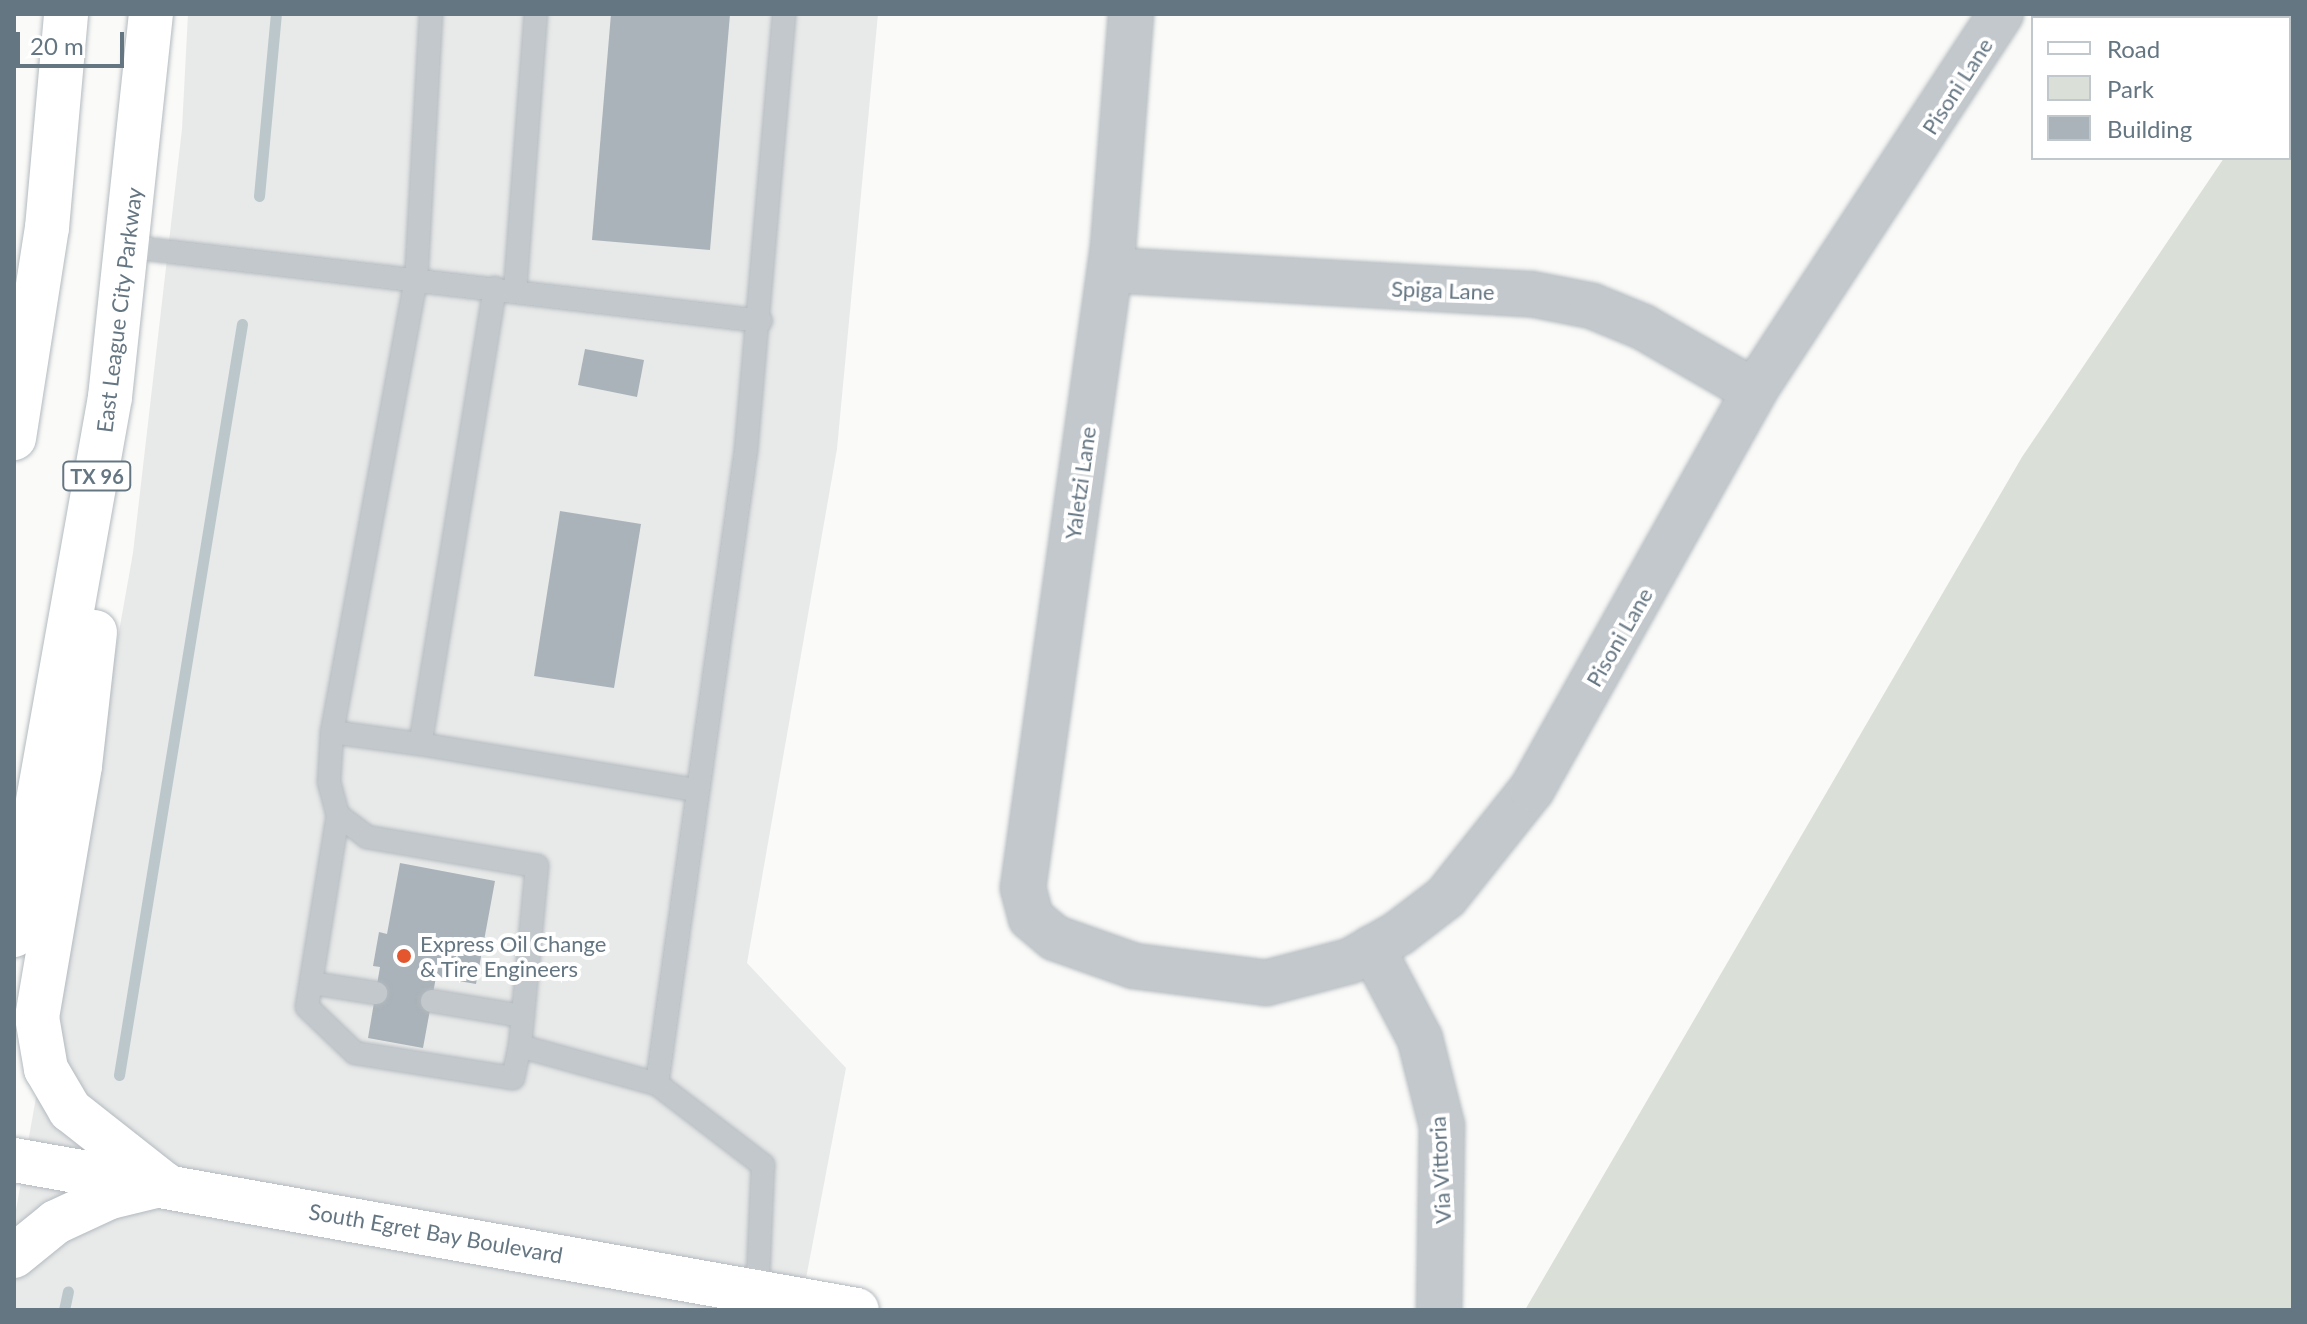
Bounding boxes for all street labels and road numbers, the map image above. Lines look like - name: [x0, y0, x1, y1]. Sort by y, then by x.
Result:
- street label: Pisoni Lane: [1916, 33, 1998, 139]
- street label: East League City Parkway: [91, 186, 147, 434]
- street label: Spiga Lane: [1391, 275, 1495, 305]
- street label: Yaletzi Lane: [1059, 425, 1101, 541]
- road number: TX 96: [61, 460, 133, 492]
- street label: Pisoni Lane: [1580, 583, 1658, 691]
- street label: Via Vittoria: [1424, 1115, 1456, 1225]
- street label: South Egret Bay Boulevard: [307, 1198, 565, 1268]

